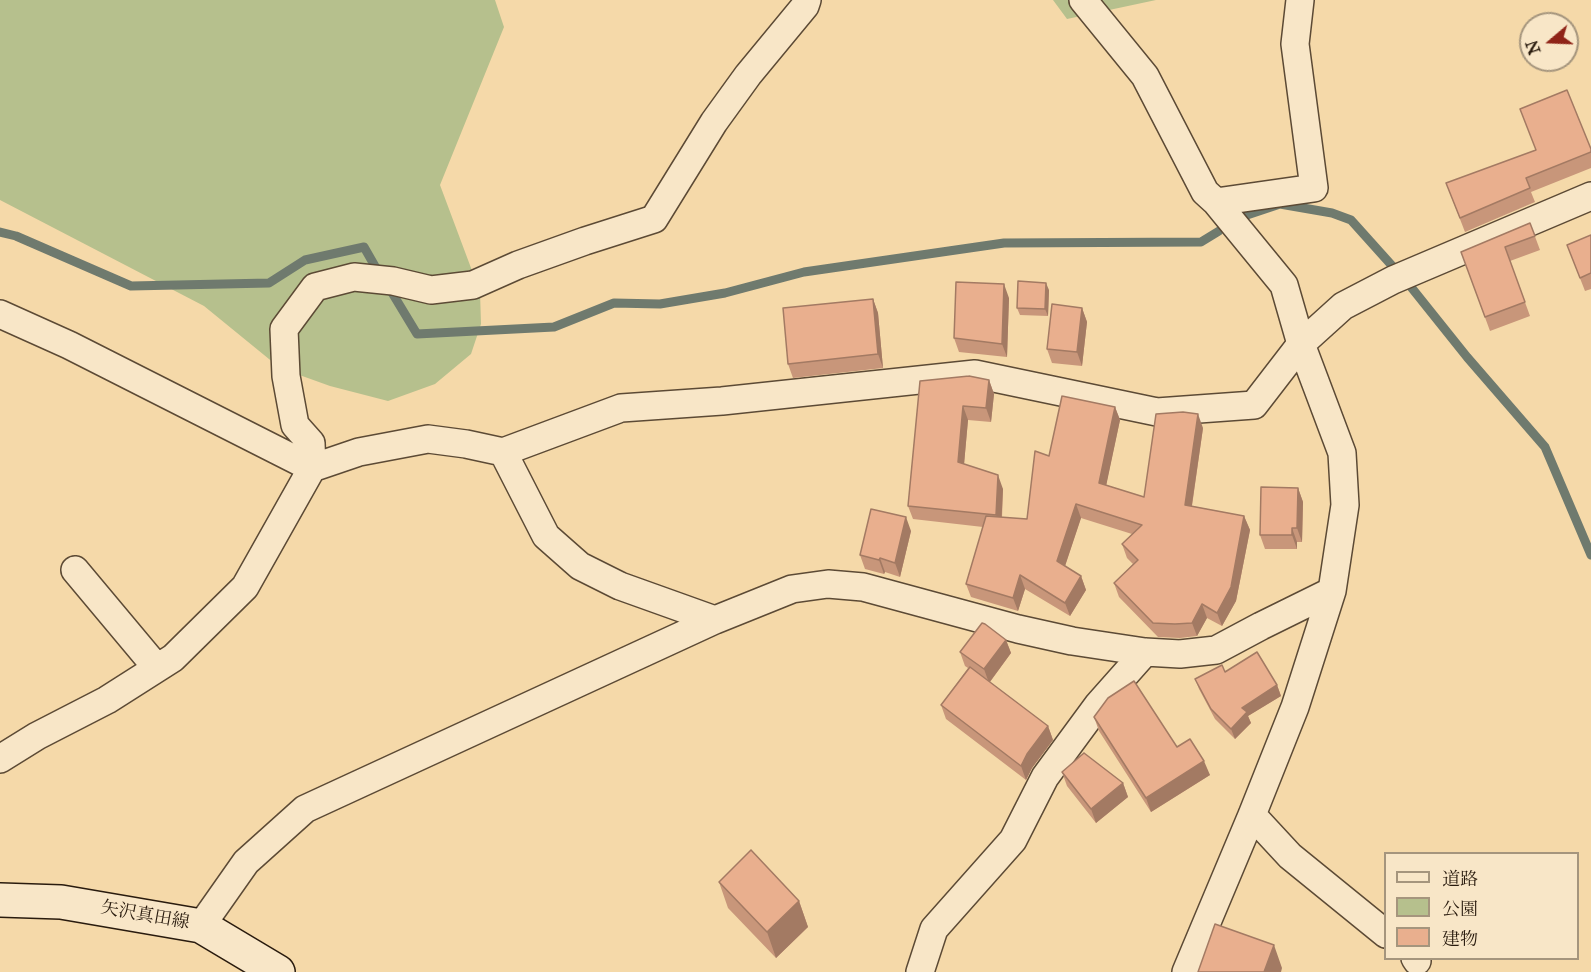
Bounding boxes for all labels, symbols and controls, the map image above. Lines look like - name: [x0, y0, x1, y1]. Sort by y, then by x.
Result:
- north arrow: [1519, 12, 1579, 72]
- text: N: [1522, 38, 1545, 57]
- legend: [1384, 852, 1579, 960]
- text: 道路: [1442, 868, 1478, 890]
- street label: 矢沢真田線: [99, 898, 191, 934]
- text: 公園: [1442, 898, 1478, 920]
- text: 建物: [1442, 928, 1478, 950]

